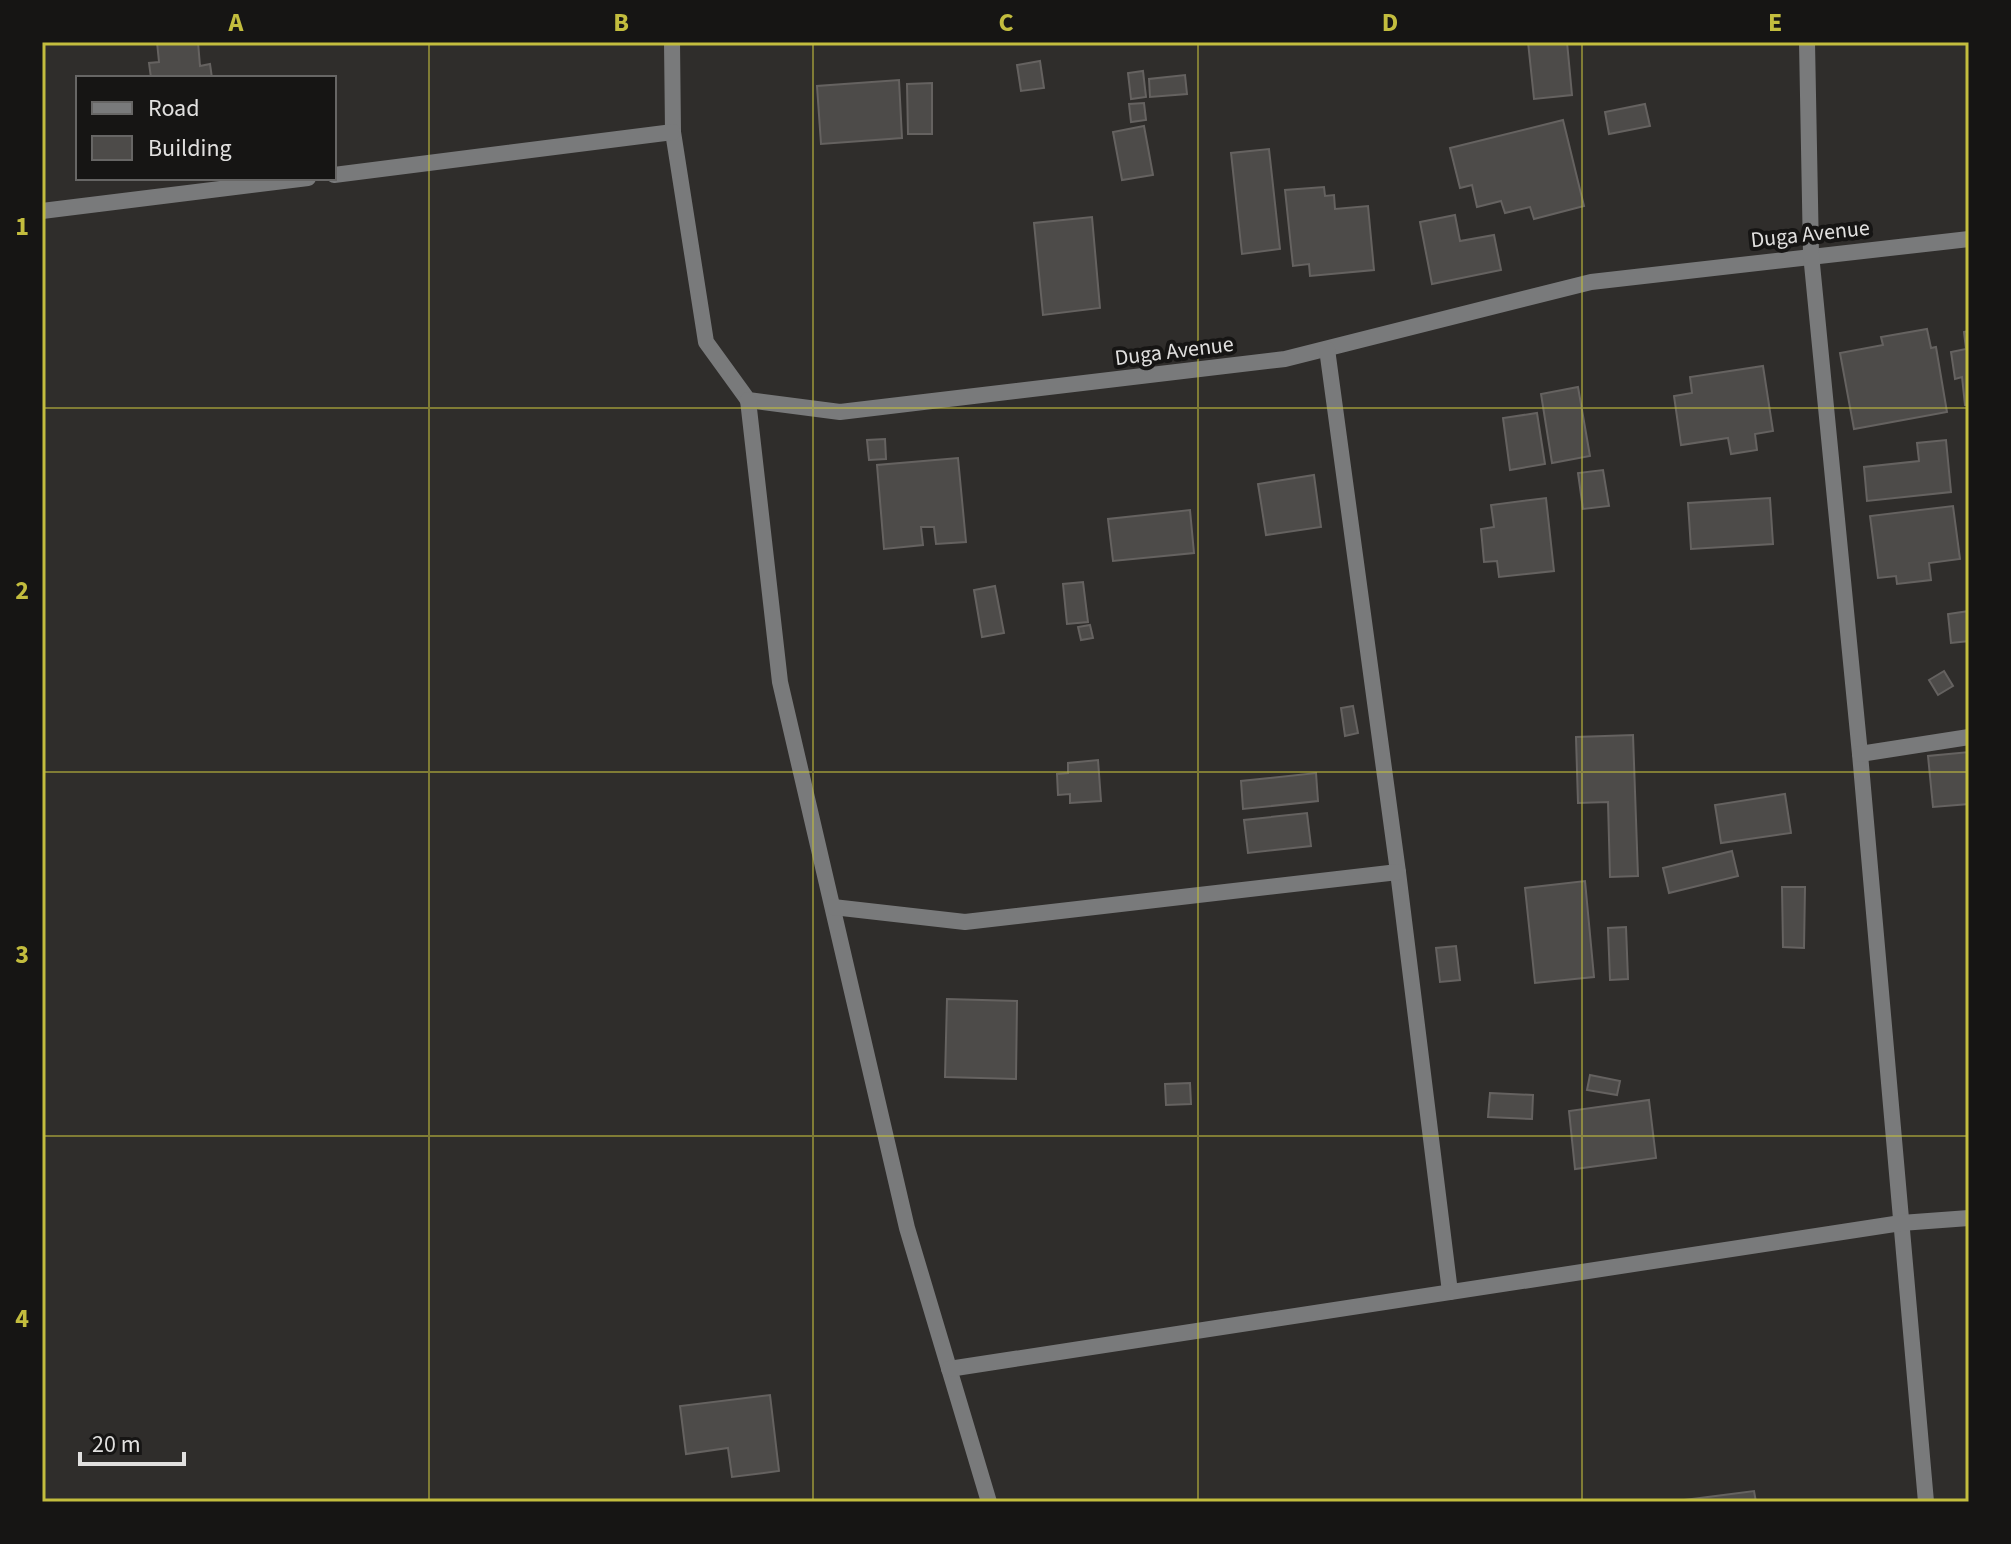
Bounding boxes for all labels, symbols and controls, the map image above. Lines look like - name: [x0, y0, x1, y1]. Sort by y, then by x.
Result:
- text: A: [228, 4, 245, 41]
- text: B: [613, 4, 629, 41]
- text: C: [998, 4, 1014, 41]
- text: D: [1382, 4, 1398, 41]
- text: E: [1768, 4, 1782, 41]
- legend: [76, 76, 336, 180]
- text: Road: [148, 91, 200, 126]
- text: Building: [148, 131, 232, 166]
- text: 1: [15, 208, 29, 245]
- street label: Duga Avenue: [1749, 212, 1871, 256]
- street label: Duga Avenue: [1113, 328, 1235, 374]
- text: 2: [15, 572, 29, 609]
- text: 3: [15, 936, 29, 973]
- text: 4: [15, 1300, 29, 1337]
- scale bar: [80, 1416, 184, 1466]
- text: 20 m: [92, 1427, 141, 1462]

